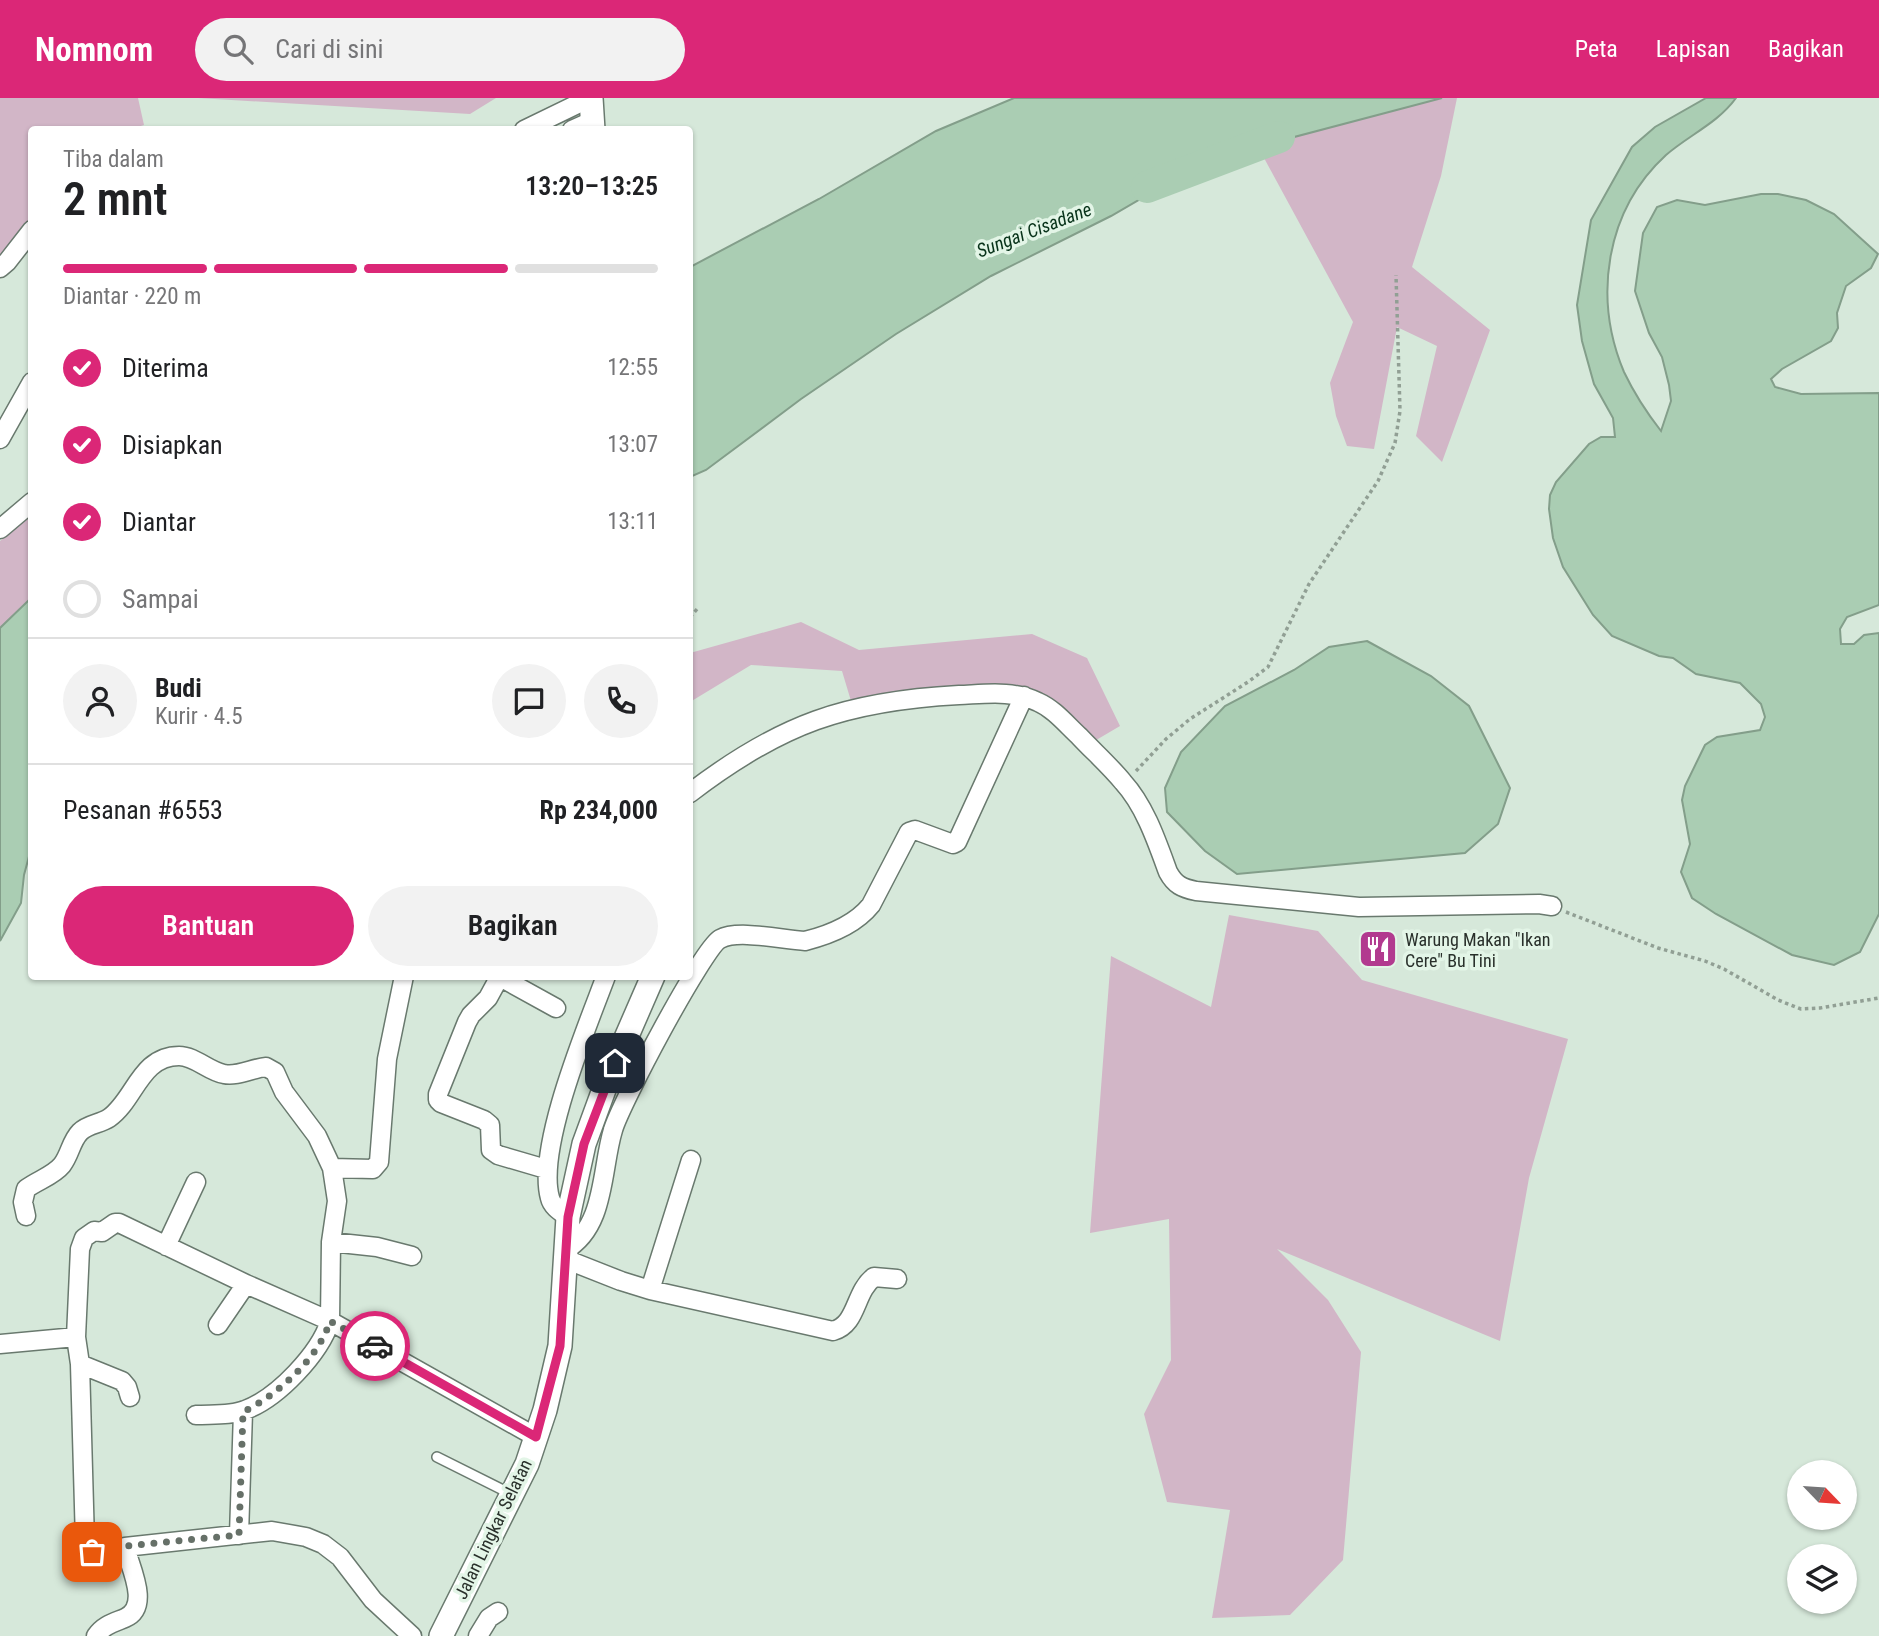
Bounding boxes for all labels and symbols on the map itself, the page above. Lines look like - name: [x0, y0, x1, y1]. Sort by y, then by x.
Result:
- water label: Sungai Cisadane: [973, 198, 1095, 262]
- restaurant icon: Warung Makan "Ikan Cere" Bu Tini: [1357, 928, 1399, 970]
- place label: Warung Makan "Ikan Cere" Bu Tini: [1405, 929, 1550, 971]
- pin: [585, 1033, 645, 1093]
- courier: [340, 1311, 410, 1381]
- street label: Jalan Lingkar Selatan: [450, 1456, 536, 1602]
- north arrow: [1787, 1460, 1857, 1530]
- pin: [62, 1522, 122, 1582]

